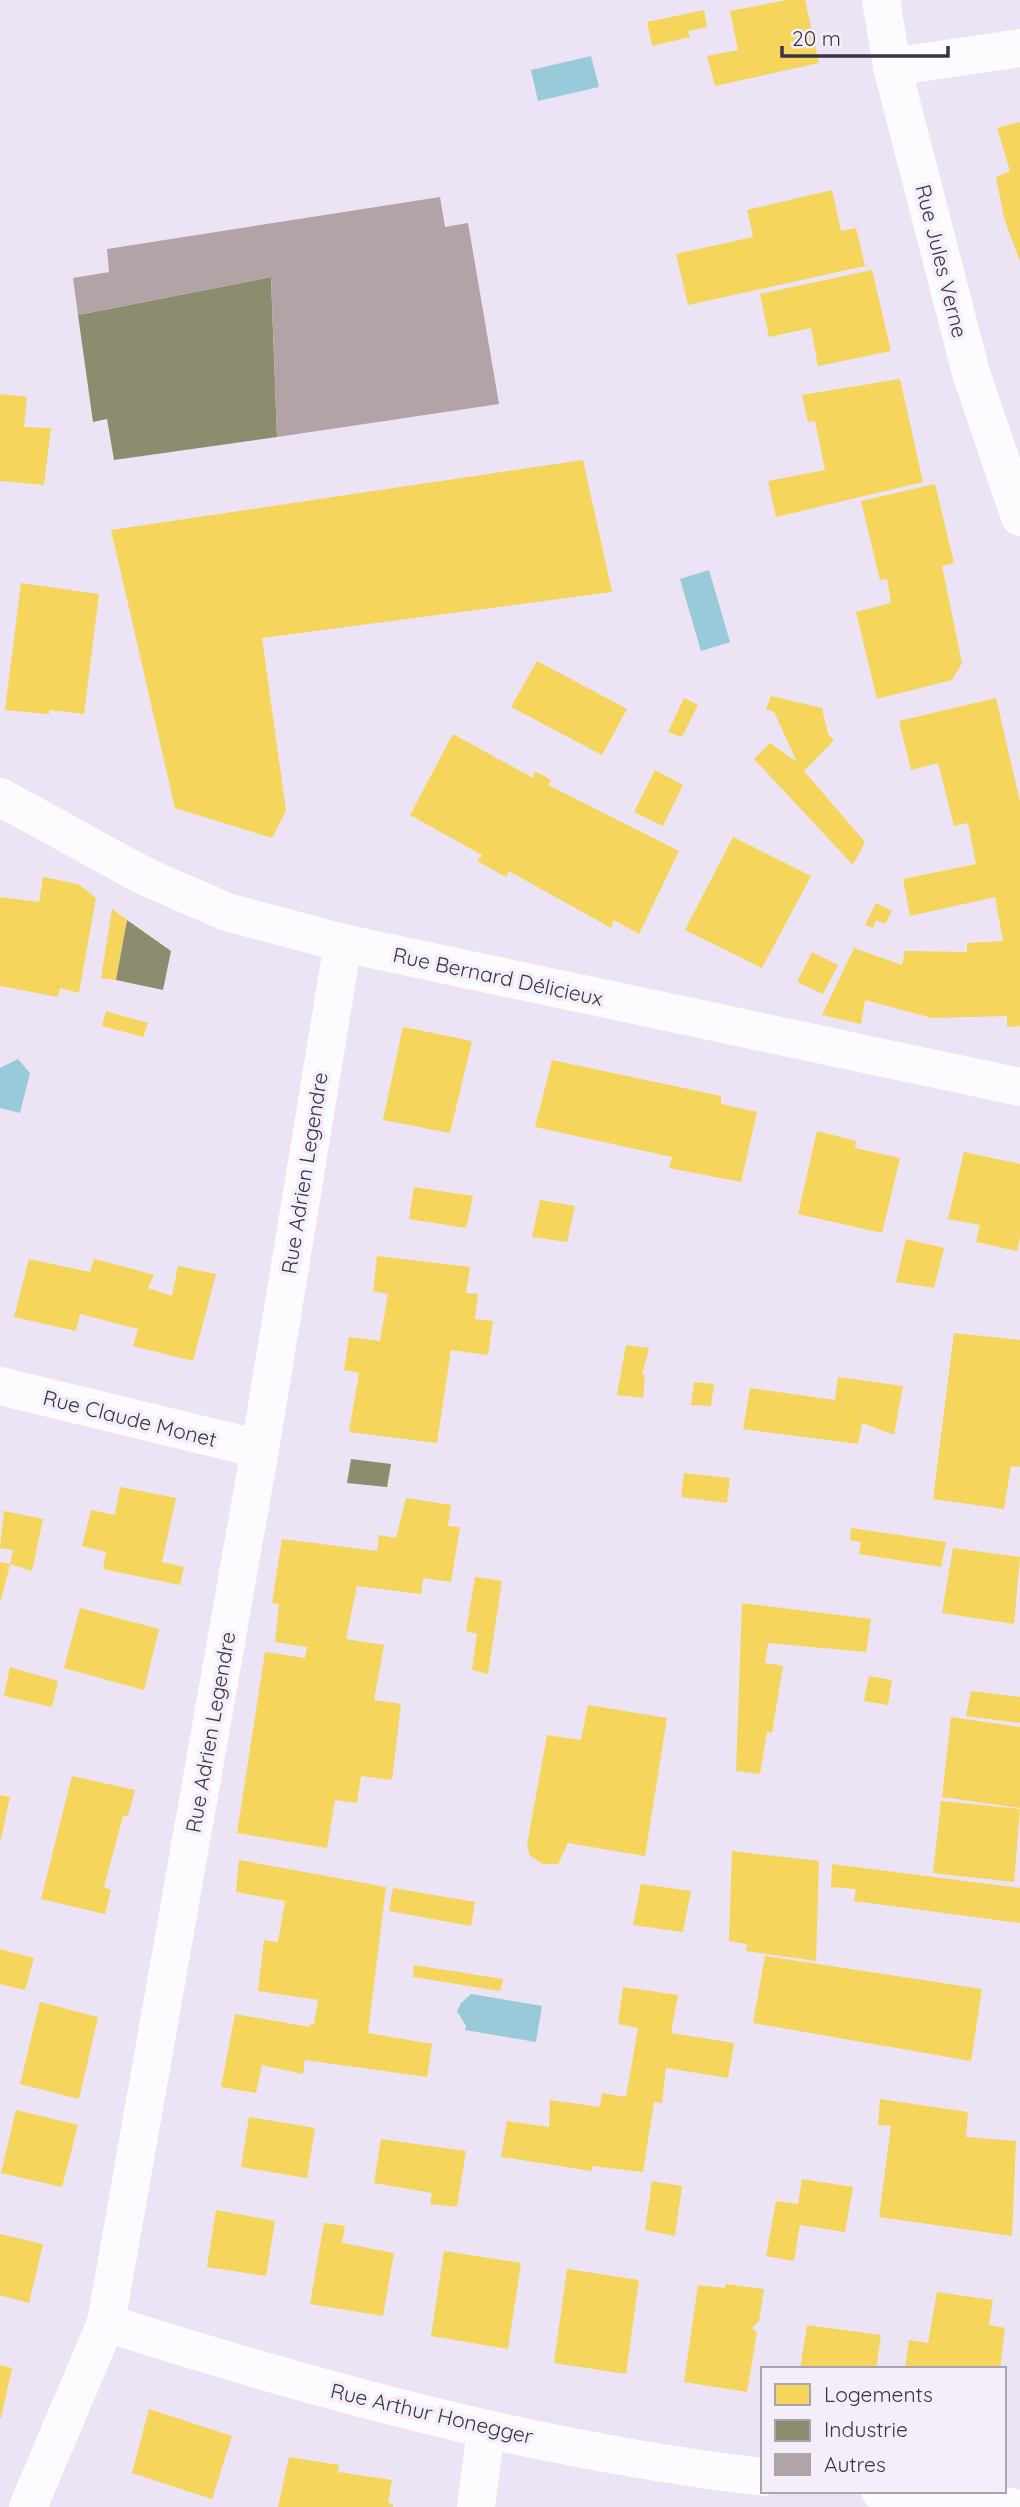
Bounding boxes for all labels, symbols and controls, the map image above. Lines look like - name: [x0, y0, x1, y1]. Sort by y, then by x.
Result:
- scale bar: [782, 14, 948, 58]
- text: 20 m: [792, 25, 841, 51]
- street label: Rue Jules Verne: [910, 182, 974, 340]
- street label: Rue Bernard Délicieux: [391, 941, 605, 1011]
- street label: Rue Adrien Legendre: [275, 1070, 333, 1276]
- street label: Rue Claude Monet: [41, 1384, 219, 1452]
- street label: Rue Adrien Legendre: [179, 1629, 241, 1835]
- legend: [761, 2367, 1006, 2493]
- street label: Rue Arthur Honegger: [328, 2377, 536, 2449]
- text: Logements: [824, 2381, 933, 2407]
- text: Industrie: [824, 2416, 908, 2442]
- text: Autres: [824, 2451, 886, 2477]

